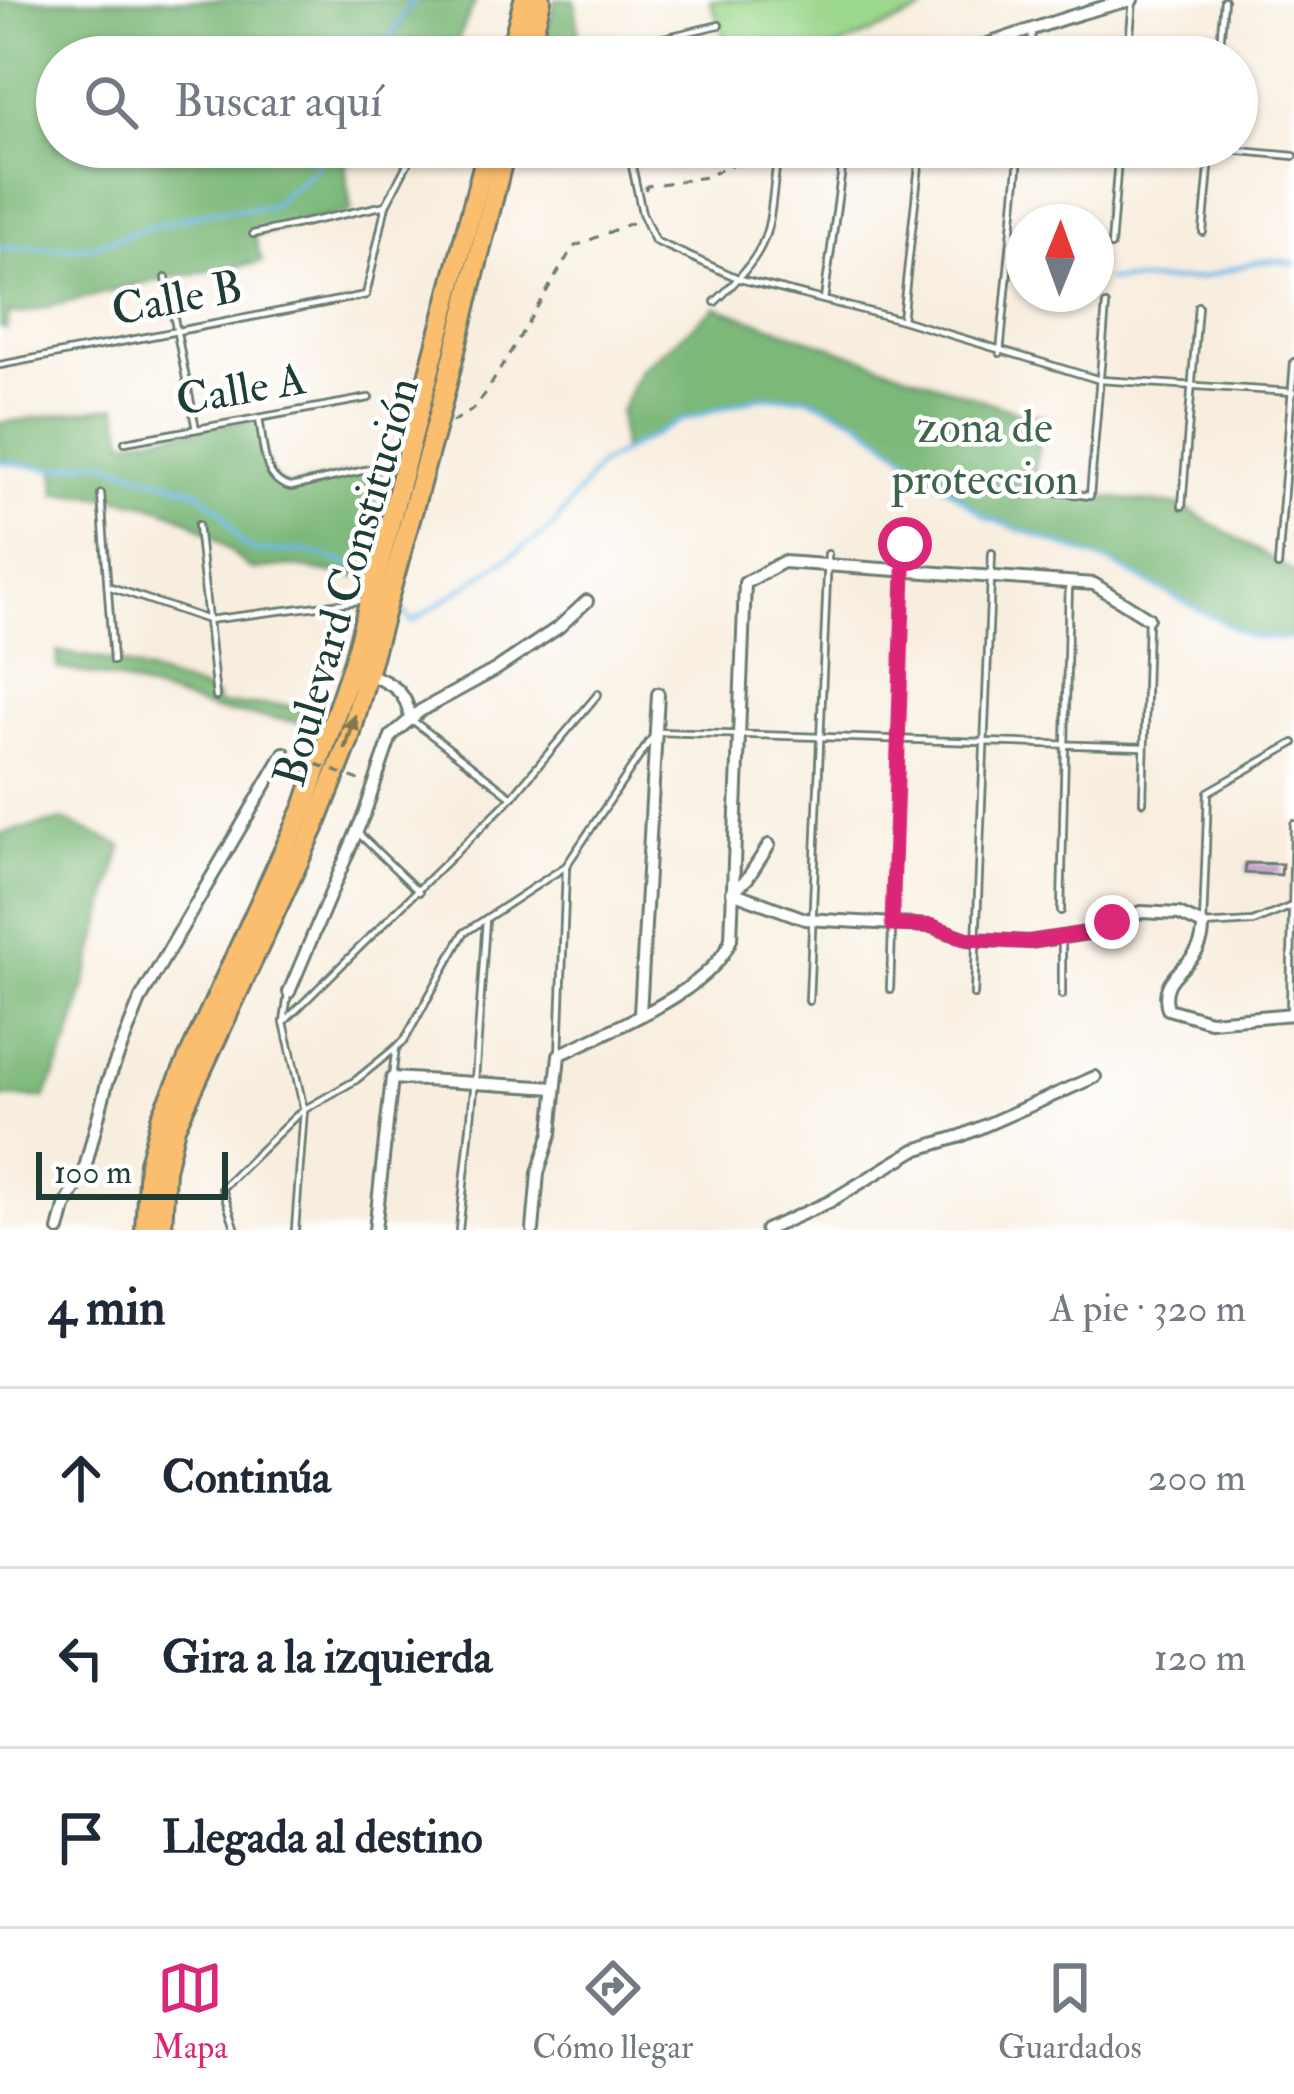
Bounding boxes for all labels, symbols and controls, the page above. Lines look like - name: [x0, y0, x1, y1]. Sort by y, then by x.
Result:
- search box: [36, 36, 1258, 168]
- icon: search: [78, 69, 144, 135]
- text: Buscar aquí: [174, 74, 382, 130]
- north arrow: [1006, 204, 1114, 312]
- street label: Calle B: [107, 259, 247, 339]
- street label: Calle A: [172, 351, 310, 429]
- street label: Boulevard Constitución: [262, 371, 432, 793]
- park label: zona de proteccion: [890, 400, 1079, 508]
- route start: [878, 517, 932, 571]
- one-way arrow: [342, 713, 361, 750]
- route end: [1085, 895, 1139, 949]
- scale bar: [36, 1146, 228, 1199]
- text: 100 m: [54, 1152, 132, 1193]
- text: 4 min: [48, 1276, 166, 1340]
- text: A pie · 320 m: [1050, 1284, 1246, 1333]
- icon: ahead: [48, 1445, 114, 1511]
- text: Continúa: [162, 1450, 331, 1506]
- text: 200 m: [1148, 1453, 1246, 1502]
- icon: left: [48, 1625, 114, 1691]
- text: Gira a la izquierda: [162, 1630, 492, 1686]
- text: 120 m: [1154, 1633, 1246, 1682]
- icon: arrive: [48, 1805, 114, 1871]
- text: Llegada al destino: [162, 1810, 483, 1866]
- tab: Mapa: [152, 1955, 228, 2068]
- tab: Cómo llegar: [532, 1955, 693, 2068]
- tab: Guardados: [998, 1955, 1142, 2068]

